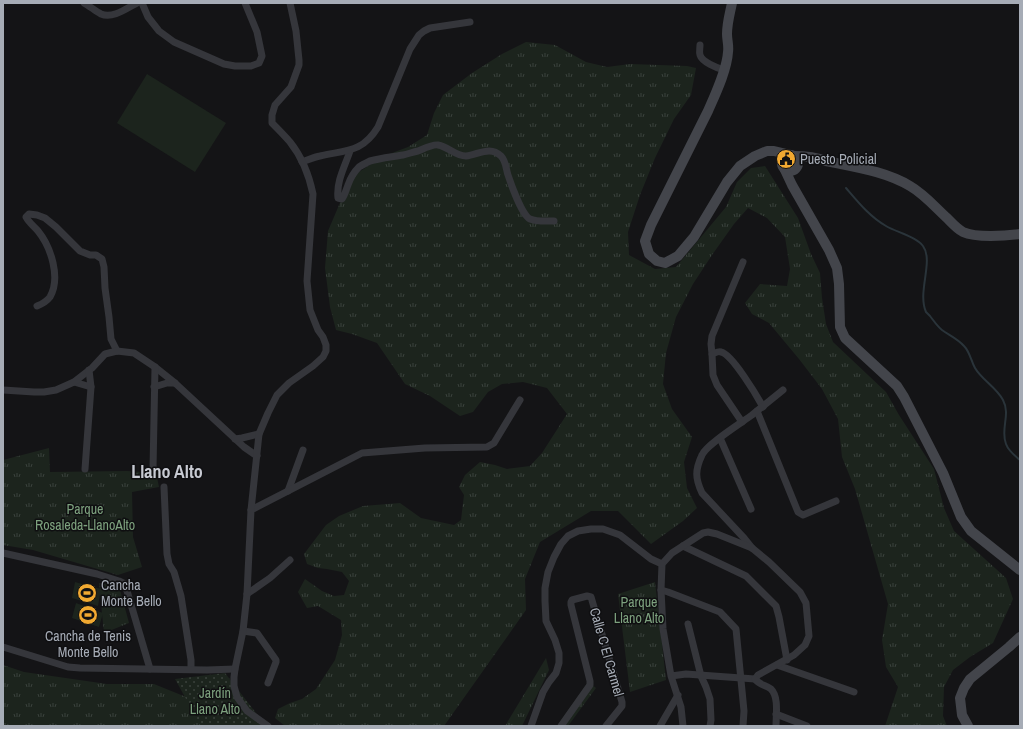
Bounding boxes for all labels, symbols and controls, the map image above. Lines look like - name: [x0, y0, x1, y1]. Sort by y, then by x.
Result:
- public building icon: Puesto Policial: [775, 148, 797, 170]
- place label: Puesto Policial: [800, 150, 877, 168]
- district label: Llano Alto: [131, 459, 203, 484]
- park label: Parque Rosaleda-LlanoAlto: [35, 500, 135, 534]
- place label: Cancha Monte Bello: [101, 576, 162, 610]
- sports icon: Cancha Monte Bello: [76, 582, 98, 604]
- park label: Parque Llano Alto: [614, 593, 664, 627]
- sports icon: Cancha de Tenis Monte Bello: [77, 604, 99, 626]
- street label: Calle C El Carmel: [586, 606, 628, 698]
- place label: Cancha de Tenis Monte Bello: [45, 627, 131, 661]
- park label: Jardín Llano Alto: [190, 684, 240, 718]

